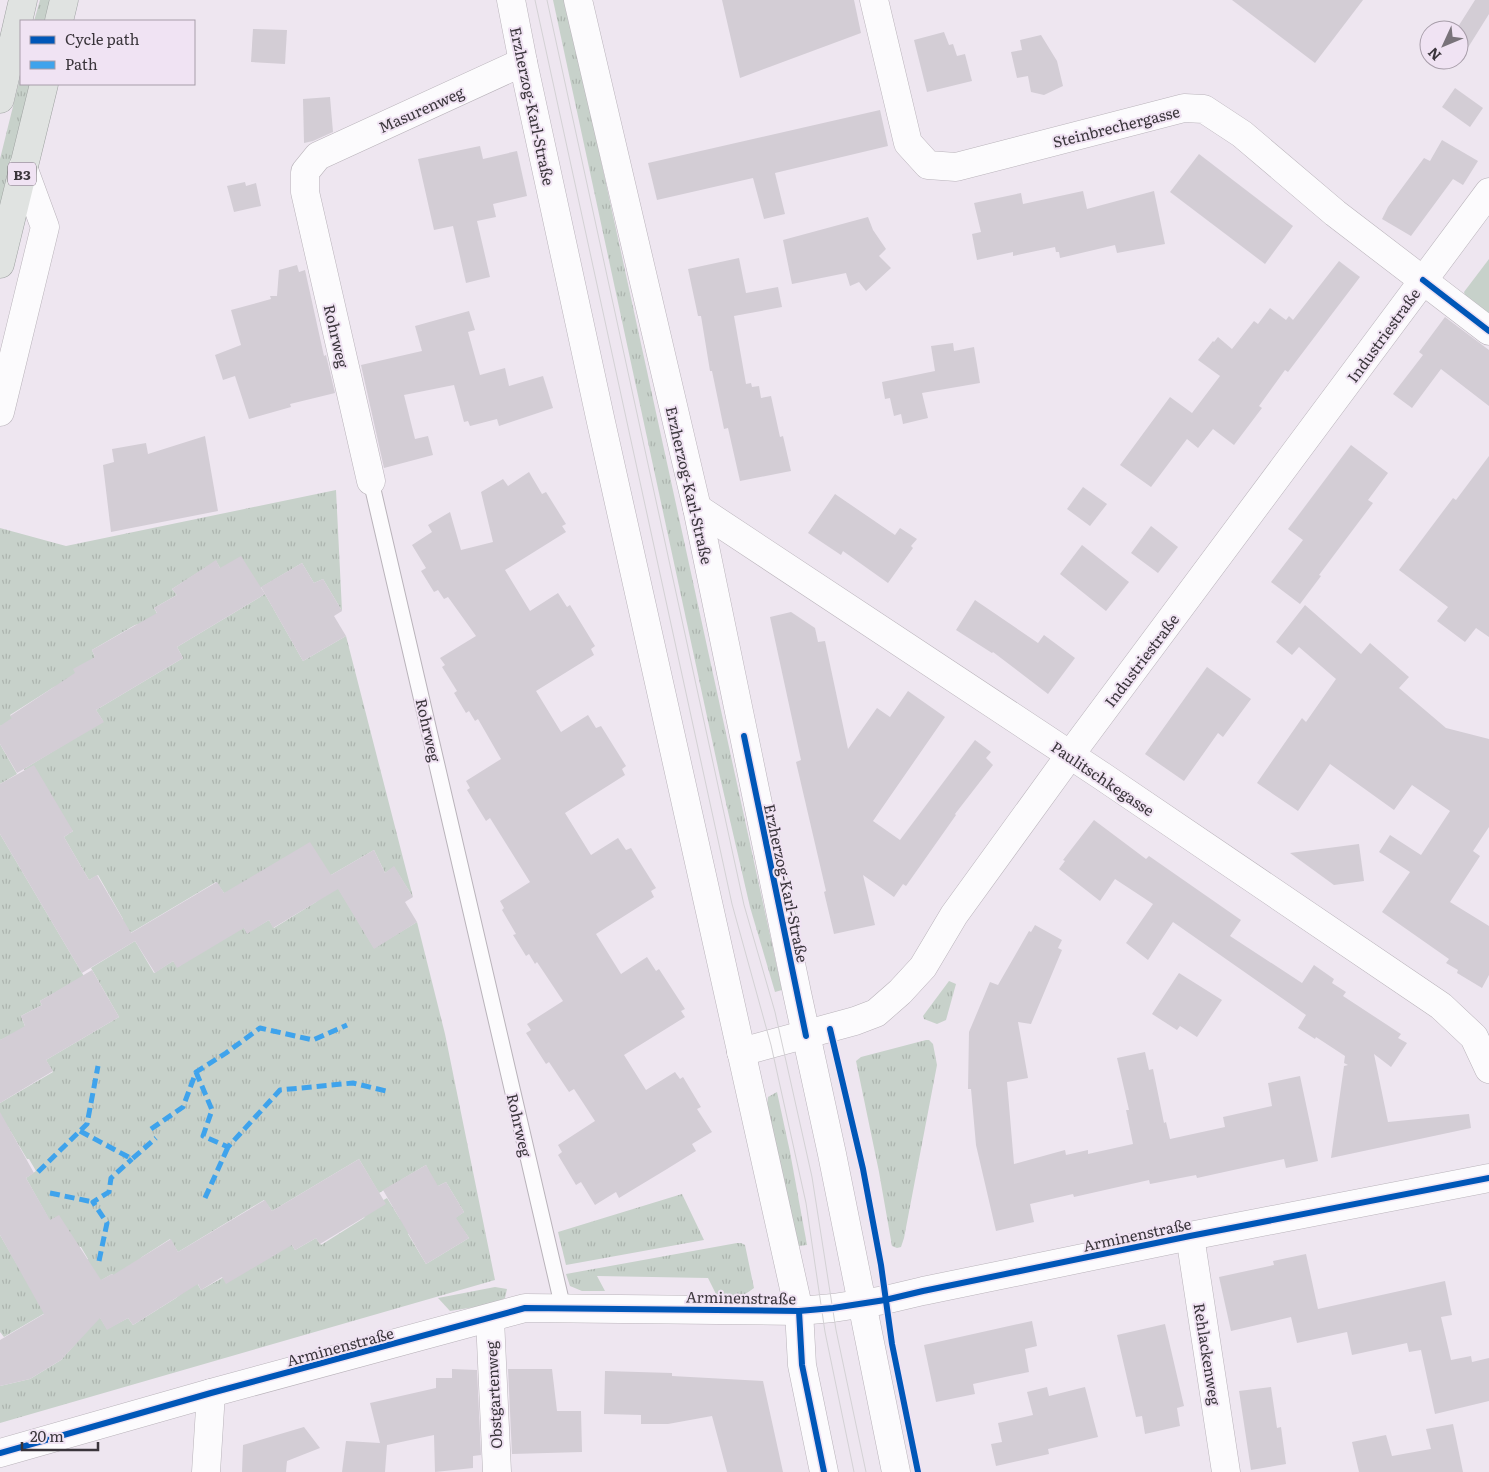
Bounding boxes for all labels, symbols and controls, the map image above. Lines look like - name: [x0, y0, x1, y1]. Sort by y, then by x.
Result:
- legend: [20, 20, 195, 85]
- north arrow: [1419, 20, 1469, 70]
- street label: Erzherzog-Karl-Straße: [505, 25, 561, 188]
- text: Cycle path: [65, 27, 140, 50]
- text: N: [1422, 43, 1445, 66]
- text: Path: [65, 52, 98, 75]
- street label: Masurenweg: [374, 80, 468, 138]
- street label: Steinbrechergasse: [1050, 99, 1182, 153]
- road number: B3: [8, 162, 36, 185]
- street label: Industriestraße: [1341, 283, 1425, 387]
- street label: Rohrweg: [319, 302, 356, 371]
- street label: Erzherzog-Karl-Straße: [661, 404, 719, 567]
- street label: Industriestraße: [1098, 608, 1184, 712]
- street label: Rohrweg: [411, 696, 448, 765]
- street label: Paulitschkegasse: [1047, 735, 1159, 821]
- street label: Erzherzog-Karl-Straße: [759, 802, 815, 965]
- street label: Rohrweg: [502, 1091, 539, 1160]
- street label: Arminenstraße: [1081, 1211, 1193, 1257]
- street label: Arminenstraße: [686, 1285, 796, 1309]
- street label: Rehlackenweg: [1189, 1301, 1228, 1407]
- street label: Arminenstraße: [284, 1321, 396, 1371]
- street label: Obstgartenweg: [479, 1340, 507, 1450]
- scale bar: [22, 1420, 99, 1452]
- text: 20 m: [30, 1424, 64, 1447]

